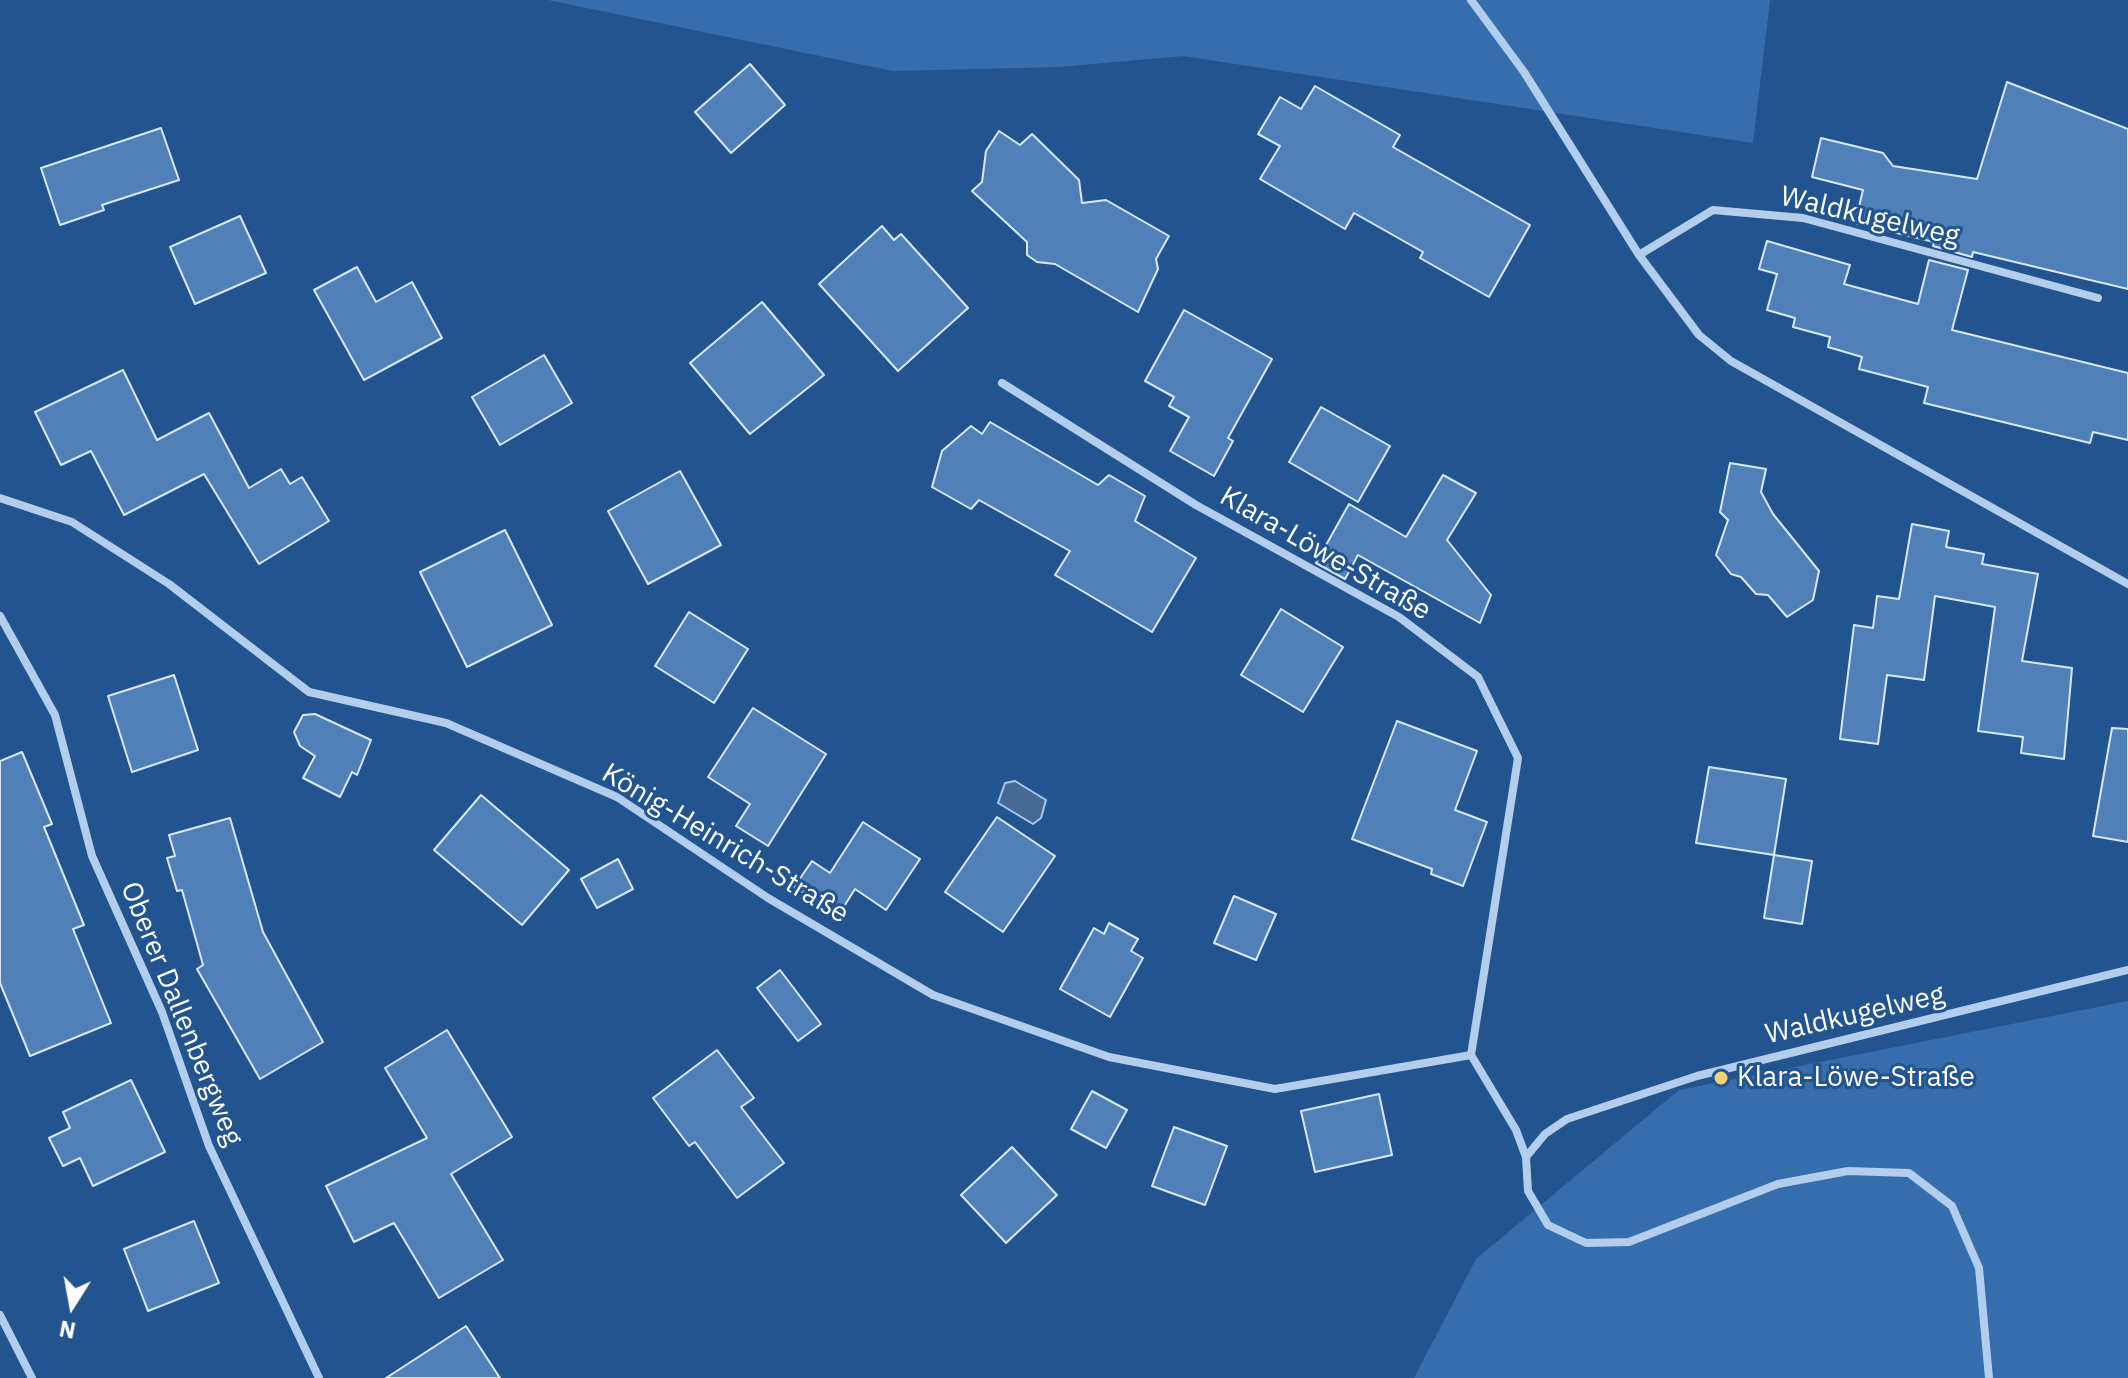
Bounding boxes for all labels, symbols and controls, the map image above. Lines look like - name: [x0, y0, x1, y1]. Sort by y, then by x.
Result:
- street label: Waldkugelweg: [1777, 180, 1963, 254]
- street label: Klara-Löwe-Straße: [1214, 480, 1436, 628]
- street label: König-Heinrich-Straße: [595, 757, 855, 931]
- street label: Oberer Dallenbergweg: [113, 877, 249, 1151]
- street label: Waldkugelweg: [1762, 978, 1948, 1052]
- place label: Klara-Löwe-Straße: [1737, 1061, 1975, 1095]
- marker: Klara-Löwe-Straße: [1712, 1069, 1730, 1087]
- north arrow: [32, 1266, 112, 1346]
- text: N: [57, 1314, 78, 1346]

